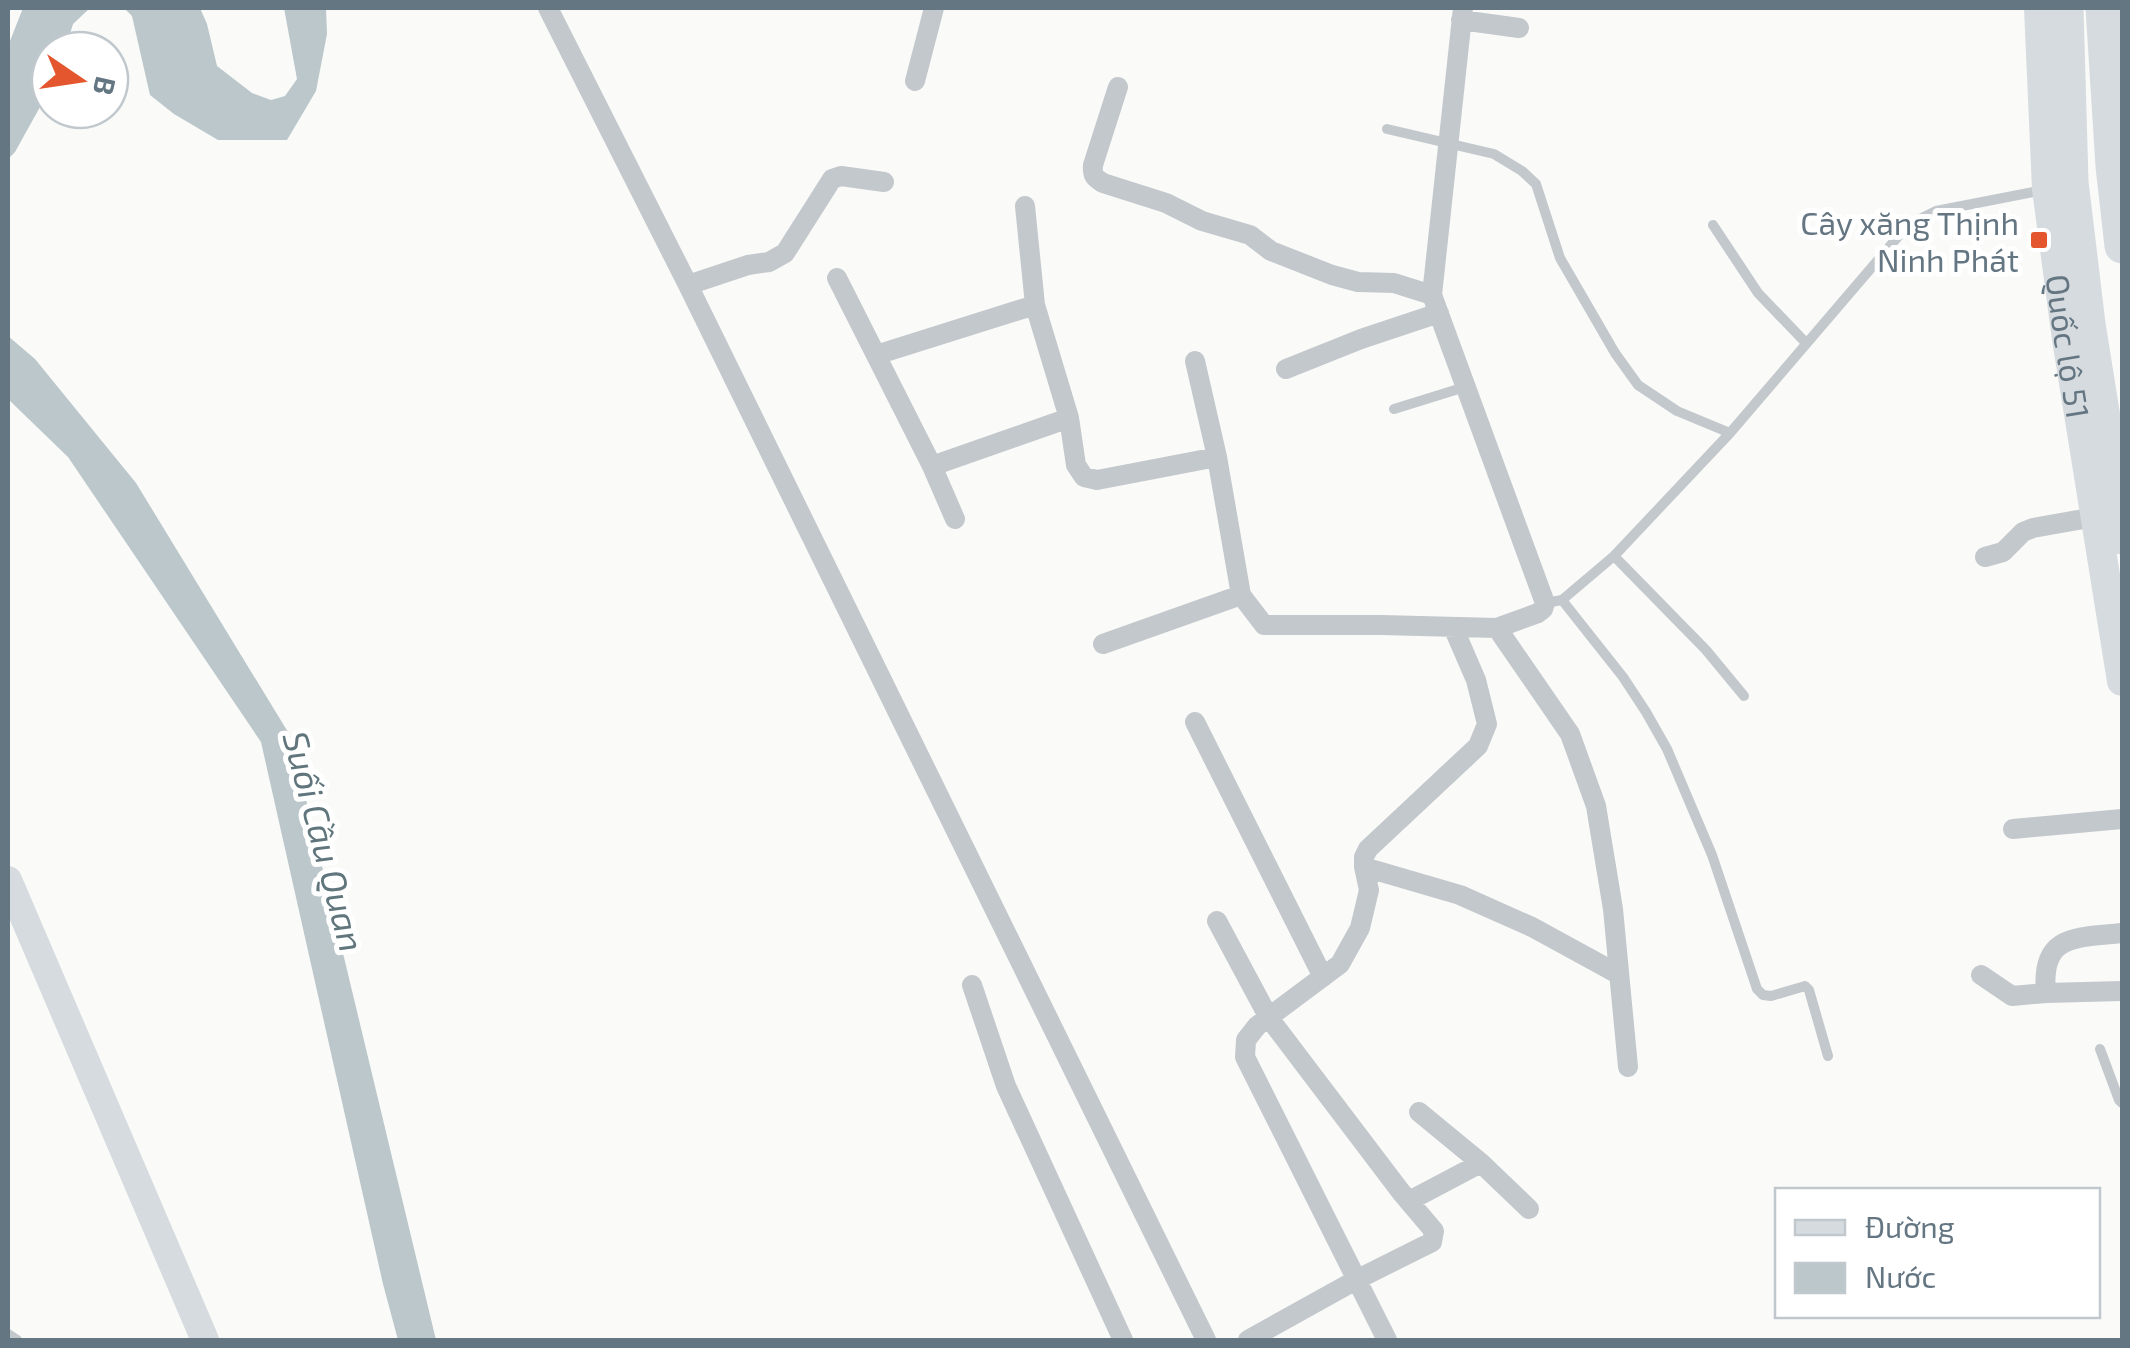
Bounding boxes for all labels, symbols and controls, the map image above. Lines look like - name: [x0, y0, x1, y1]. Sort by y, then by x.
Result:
- north arrow: [30, 30, 130, 130]
- text: B: [87, 73, 124, 98]
- place label: Cây xăng Thịnh Ninh Phát: [1800, 203, 2019, 278]
- marker: Cây xăng Thịnh Ninh Phát: [2028, 229, 2050, 251]
- street label: Quốc lộ 51: [2039, 272, 2098, 421]
- water label: Suối Cầu Quan: [274, 726, 375, 956]
- legend: [1775, 1188, 2100, 1318]
- text: Đường: [1865, 1208, 1955, 1244]
- text: Nước: [1865, 1258, 1936, 1294]

